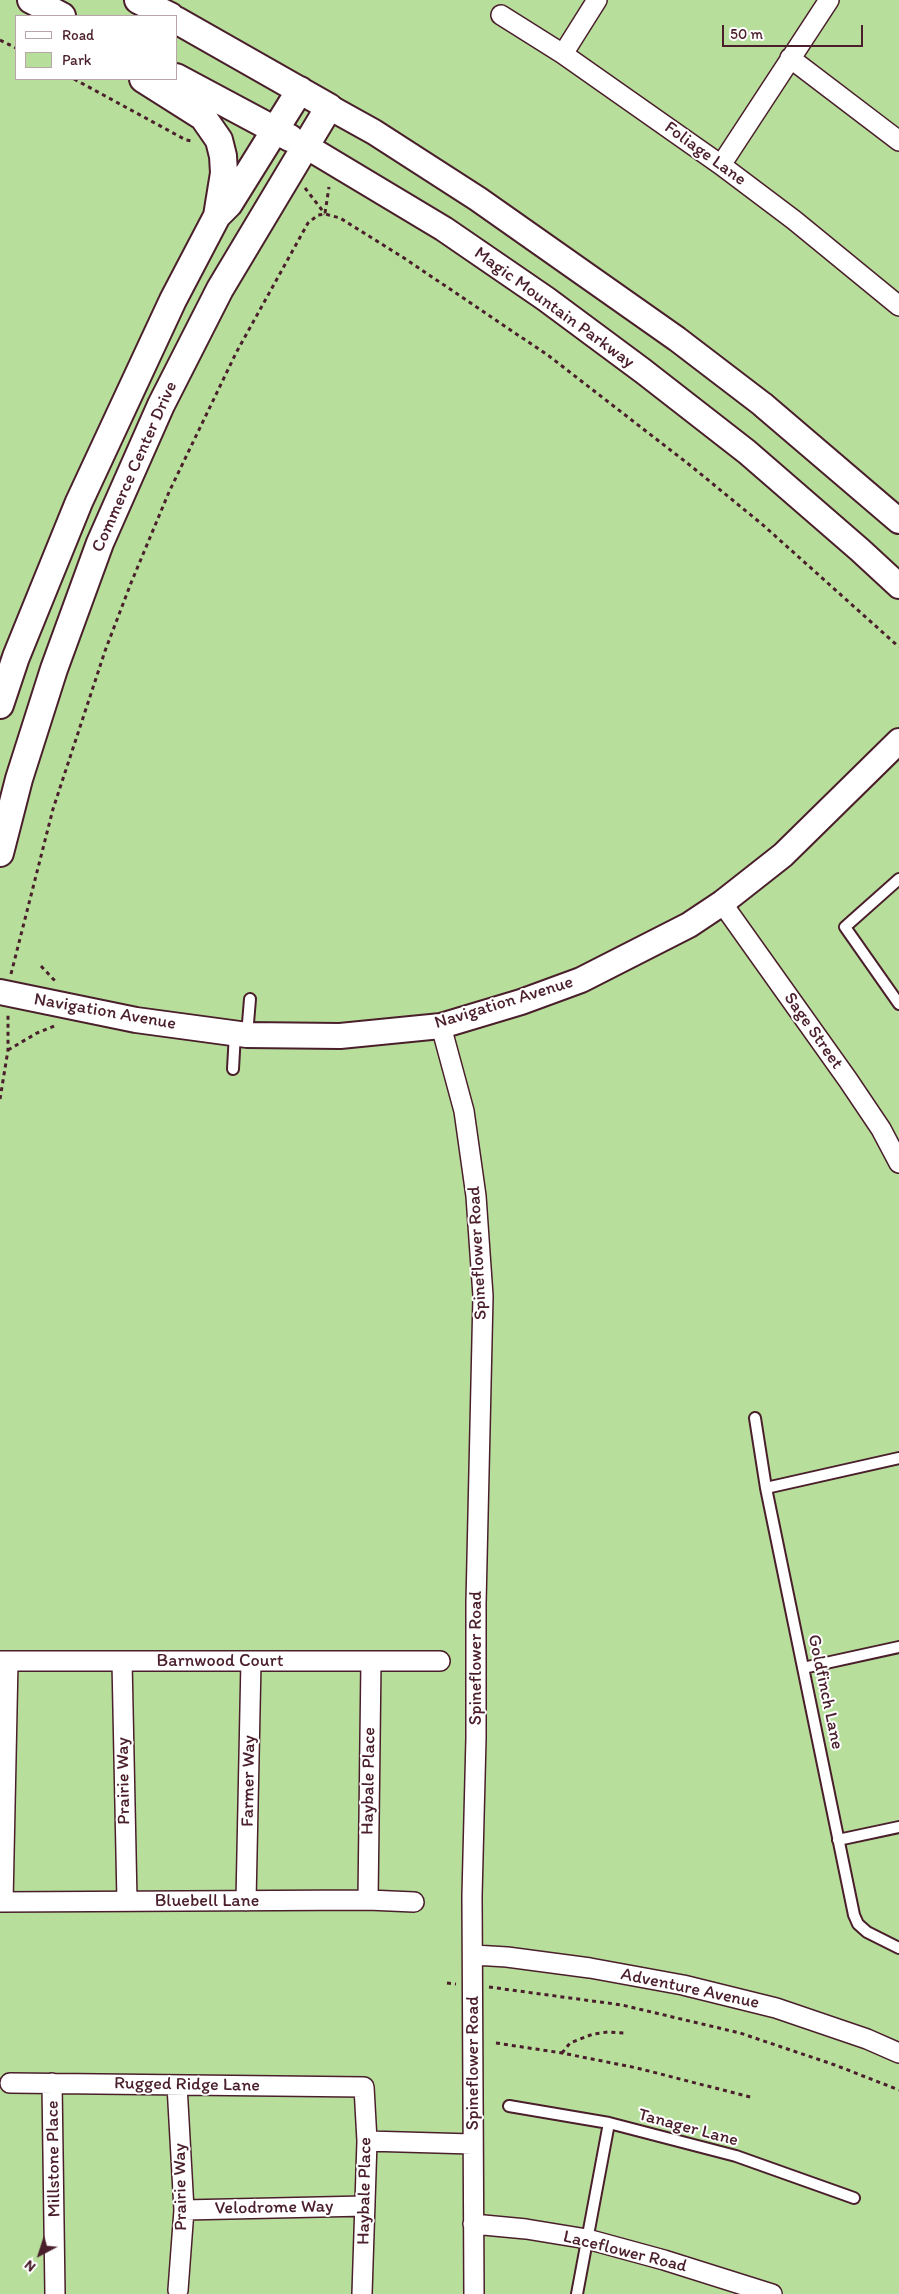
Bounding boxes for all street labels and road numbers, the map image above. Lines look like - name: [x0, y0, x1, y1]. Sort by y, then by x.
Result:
- street label: Foliage Lane: [660, 117, 750, 191]
- street label: Magic Mountain Parkway: [470, 243, 638, 373]
- street label: Commerce Center Drive: [88, 378, 182, 556]
- street label: Navigation Avenue: [432, 972, 576, 1034]
- street label: Sage Street: [779, 988, 847, 1074]
- street label: Navigation Avenue: [32, 989, 178, 1035]
- street label: Spineflower Road: [464, 1185, 492, 1321]
- street label: Spineflower Road: [465, 1591, 487, 1725]
- street label: Goldfinch Lane: [802, 1633, 848, 1751]
- street label: Barnwood Court: [157, 1650, 283, 1672]
- street label: Haybale Place: [357, 1727, 381, 1835]
- street label: Farmer Way: [237, 1735, 261, 1827]
- street label: Prairie Way: [112, 1737, 136, 1825]
- street label: Bluebell Lane: [155, 1890, 259, 1912]
- street label: Adventure Avenue: [619, 1964, 761, 2014]
- street label: Spineflower Road: [462, 1996, 484, 2130]
- street label: Rugged Ridge Lane: [114, 2073, 260, 2097]
- street label: Millstone Place: [42, 2100, 66, 2218]
- street label: Tanager Lane: [635, 2104, 741, 2152]
- street label: Haybale Place: [353, 2137, 377, 2245]
- street label: Prairie Way: [169, 2143, 193, 2231]
- street label: Velodrome Way: [214, 2196, 334, 2220]
- street label: Laceflower Road: [561, 2226, 689, 2278]

